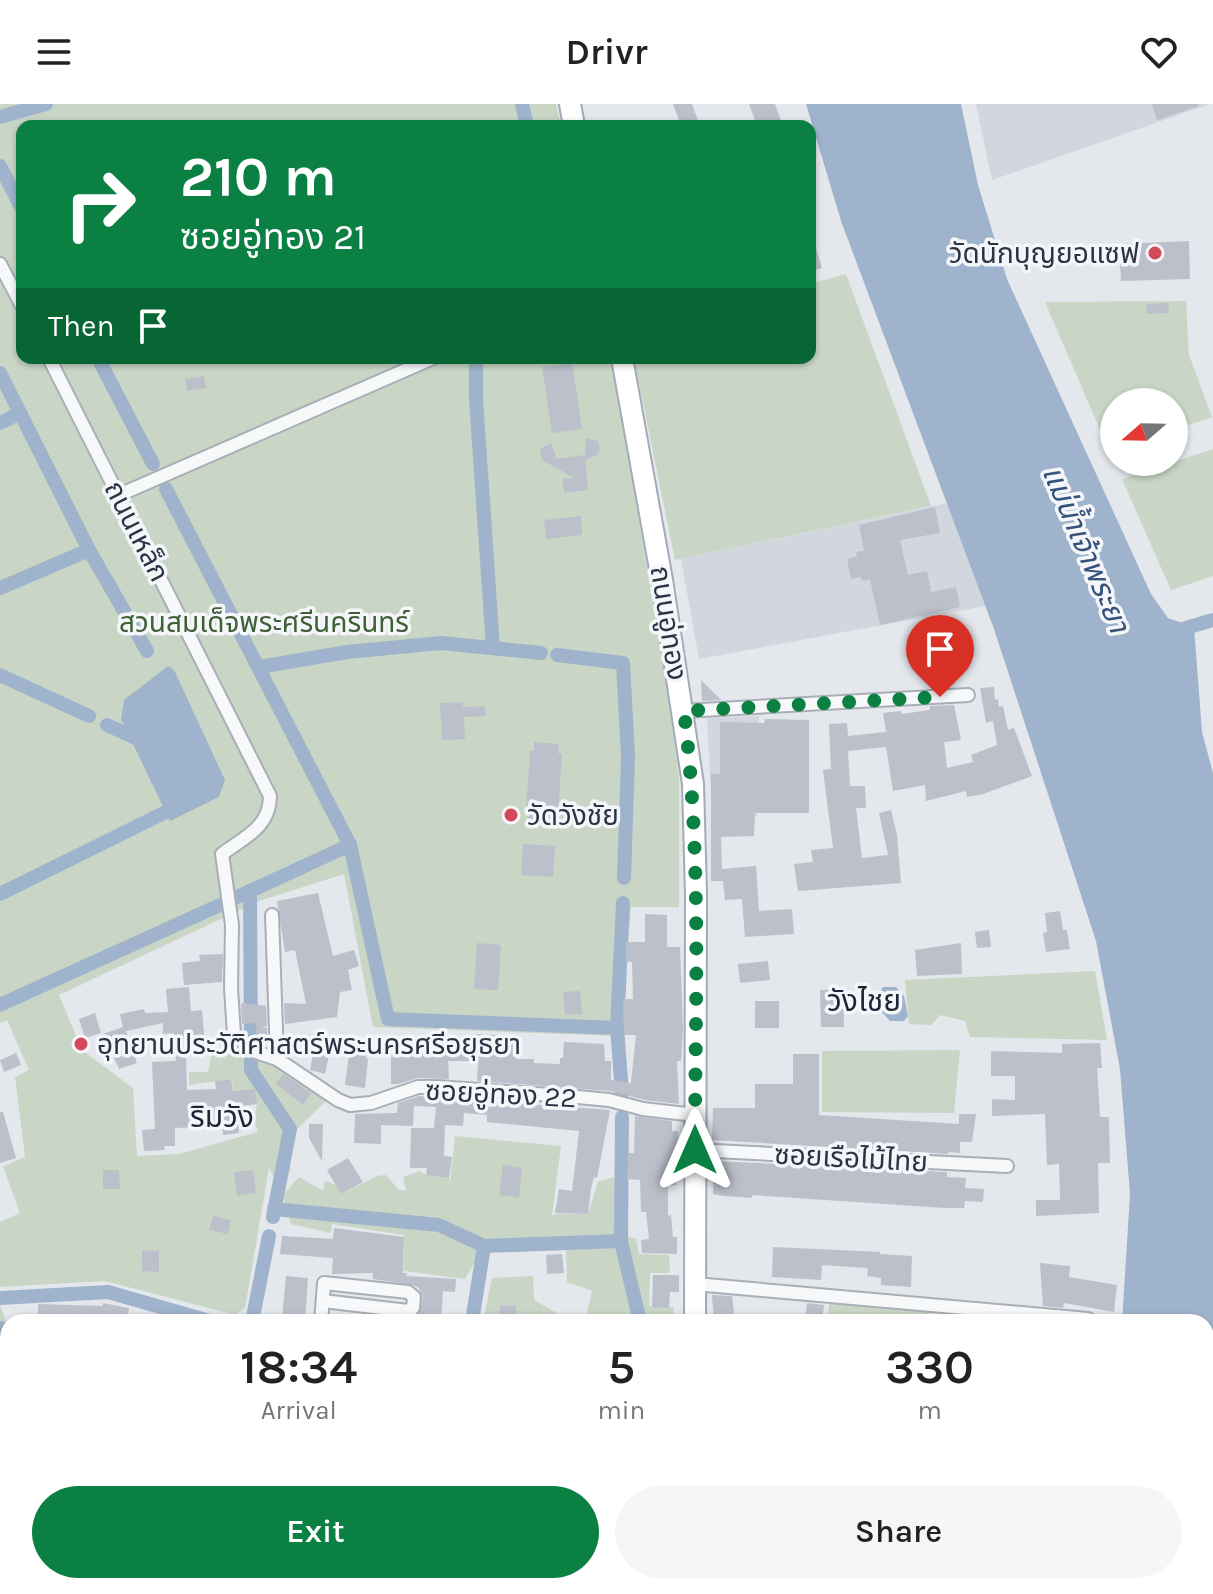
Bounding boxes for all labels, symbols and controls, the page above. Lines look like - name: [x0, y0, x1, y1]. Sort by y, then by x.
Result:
- icon: menu: [32, 30, 76, 74]
- icon: heart: [1137, 30, 1181, 74]
- text: Drivr: [565, 31, 648, 73]
- text: 210 m: [180, 144, 337, 209]
- icon: right: [48, 152, 152, 256]
- text: ซอยอู่ทอง 21: [180, 216, 366, 258]
- place label: วัดนักบุญยอแซฟ: [949, 237, 1139, 270]
- marker: วัดนักบุญยอแซฟ: [1146, 244, 1164, 262]
- icon: arrive: [131, 304, 175, 348]
- text: Then: [48, 308, 115, 344]
- north arrow: [1100, 388, 1188, 476]
- map controls: [1100, 388, 1188, 476]
- water label: แม่น้ำเจ้าพระยา: [1035, 459, 1141, 640]
- street label: ถนนเหล็ก: [98, 475, 176, 587]
- street label: ถนนอู่ทอง: [643, 563, 694, 683]
- park label: สวนสมเด็จพระศรีนครินทร์: [119, 606, 410, 639]
- pin: [906, 615, 974, 697]
- icon: arrive: [918, 627, 962, 671]
- place label: วัดวังชัย: [527, 799, 619, 832]
- marker: วัดวังชัย: [502, 806, 520, 824]
- district label: วังไชย: [827, 983, 901, 1019]
- place label: อุทยานประวัติศาสตร์พระนครศรีอยุธยา: [97, 1028, 521, 1061]
- marker: อุทยานประวัติศาสตร์พระนครศรีอยุธยา: [72, 1035, 90, 1053]
- street label: ซอยอู่ทอง 22: [424, 1074, 578, 1115]
- district label: ริมวัง: [190, 1099, 254, 1135]
- position arrow: [653, 1108, 737, 1192]
- street label: ซอยเรือไม้ไทย: [773, 1137, 929, 1179]
- text: 18:34: [240, 1339, 357, 1395]
- text: 5: [607, 1339, 635, 1395]
- text: 330: [885, 1339, 974, 1395]
- text: Arrival: [261, 1395, 337, 1426]
- text: min: [597, 1395, 645, 1426]
- text: m: [917, 1395, 942, 1426]
- button: Exit: [32, 1486, 599, 1578]
- button: Share: [615, 1486, 1182, 1578]

